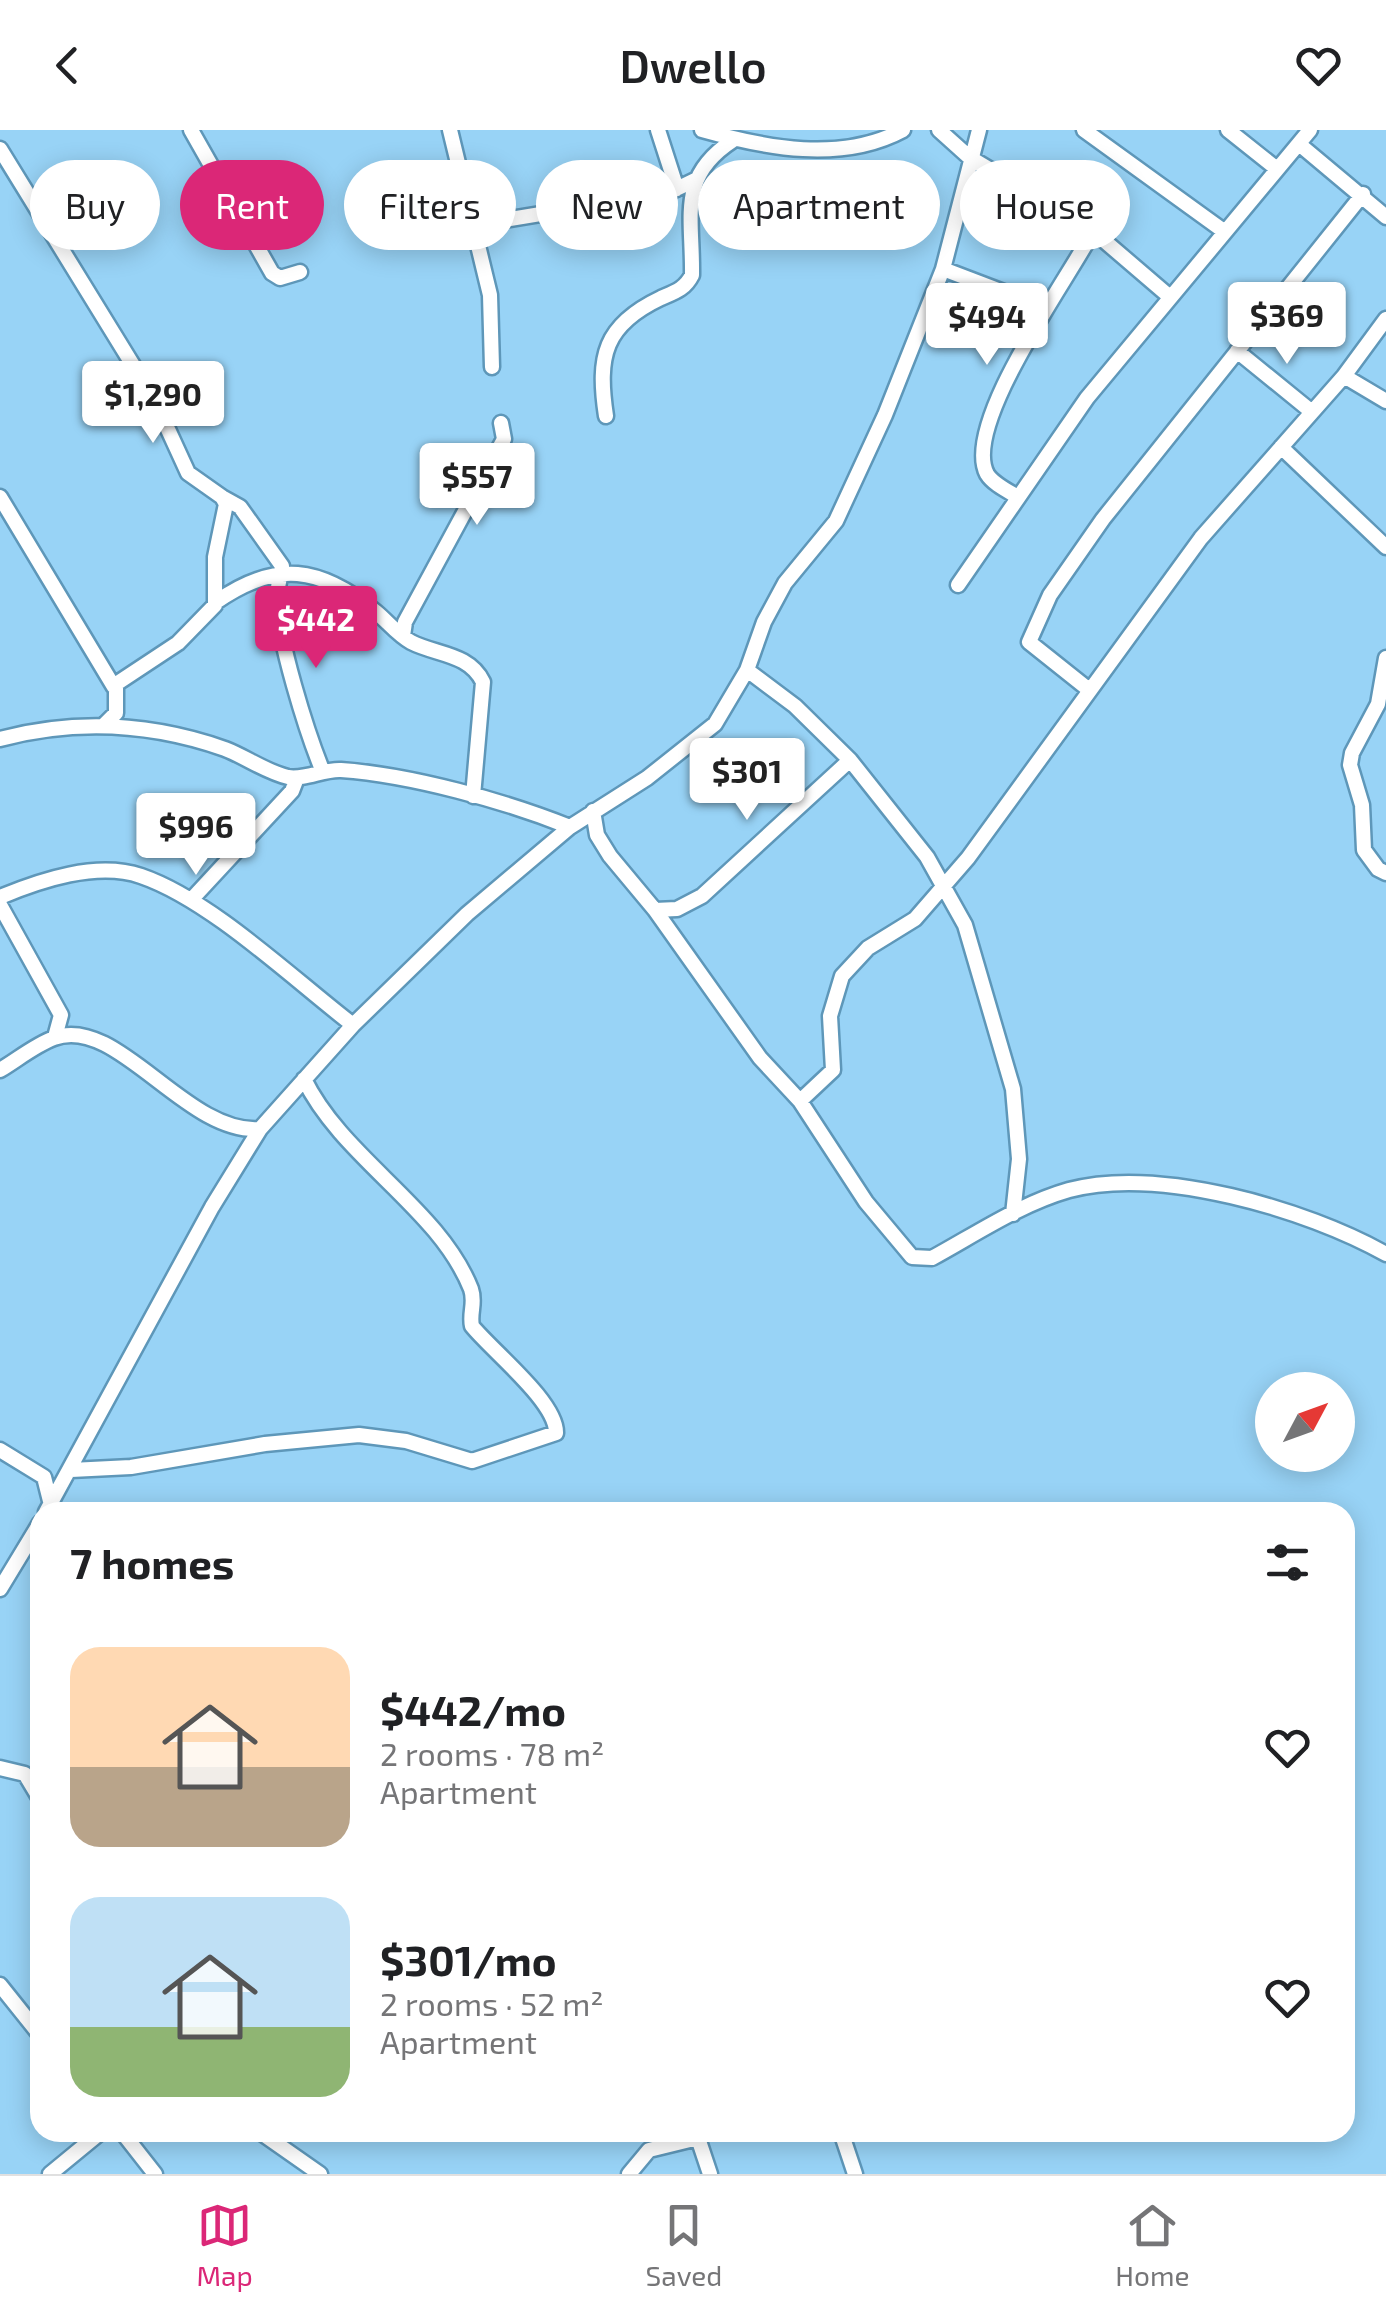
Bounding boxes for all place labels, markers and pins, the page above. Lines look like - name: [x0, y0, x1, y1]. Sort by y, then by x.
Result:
- pin: $369: [1228, 282, 1346, 367]
- pin: $494: [928, 283, 1046, 368]
- pin: $1,290: [72, 361, 234, 446]
- pin: $557: [418, 443, 536, 528]
- pin: $442: [257, 586, 375, 671]
- pin: $301: [688, 738, 806, 823]
- pin: $996: [137, 793, 255, 878]

